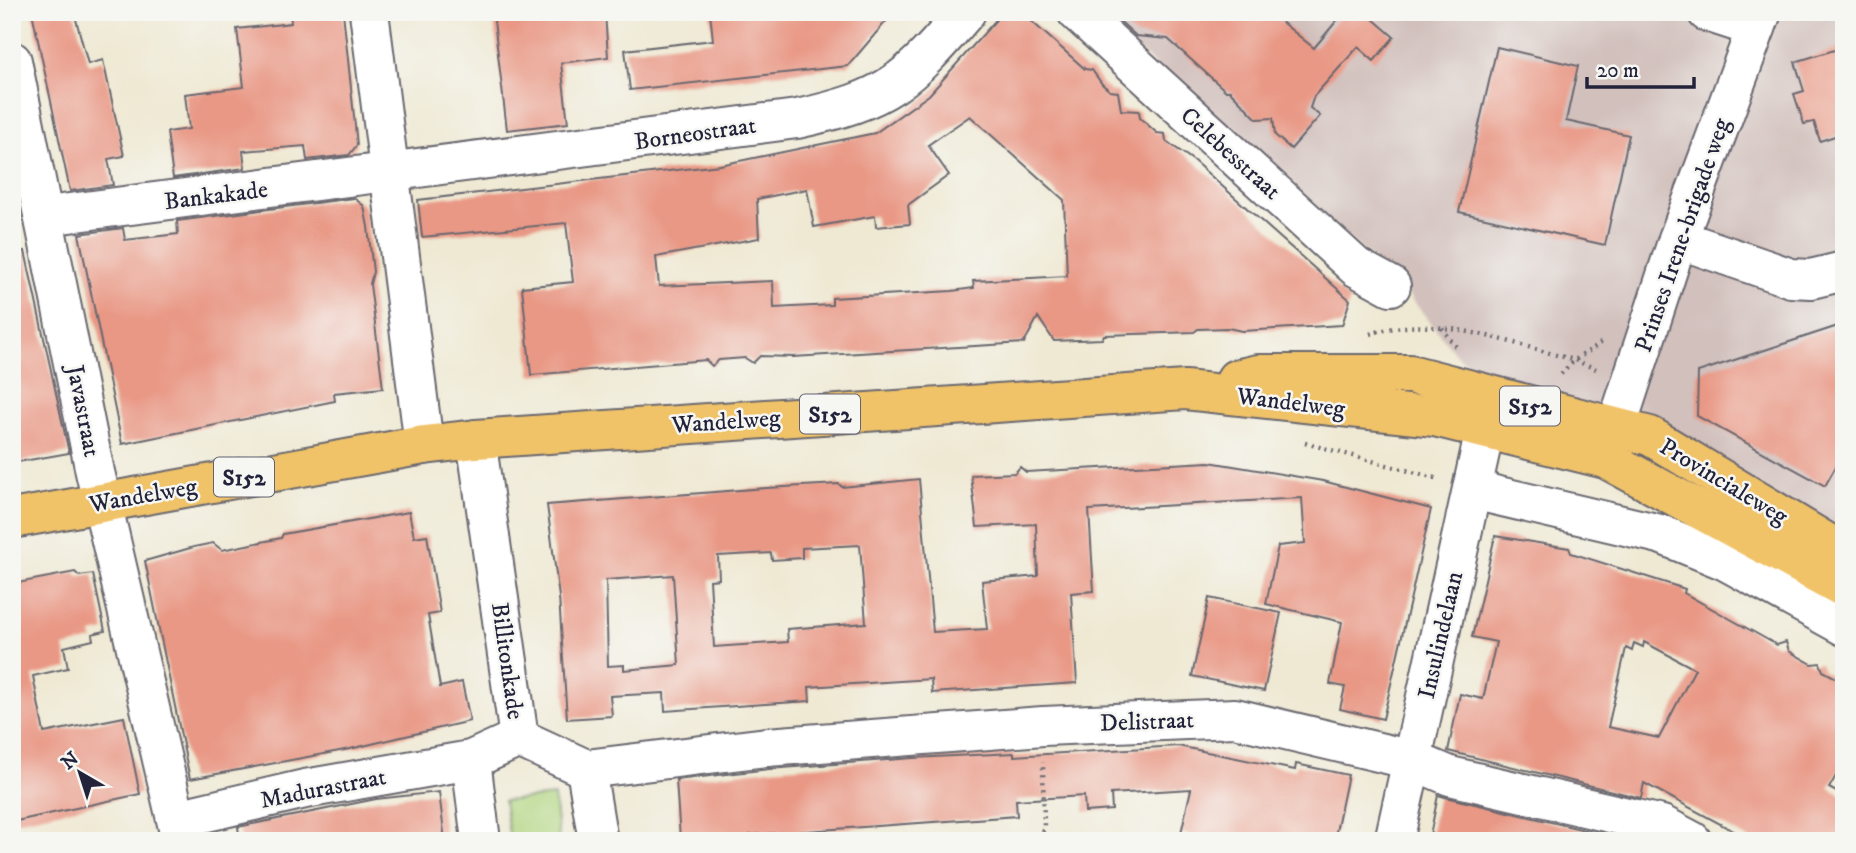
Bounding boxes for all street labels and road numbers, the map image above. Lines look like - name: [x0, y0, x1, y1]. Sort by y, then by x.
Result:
- street label: Celebesstraat: [1174, 101, 1287, 207]
- street label: Borneostraat: [632, 111, 758, 157]
- street label: Prinses Irene-brigade weg: [1629, 114, 1737, 356]
- street label: Bankakade: [163, 175, 270, 217]
- street label: Javastraat: [59, 361, 107, 460]
- street label: Wandelweg: [1234, 381, 1347, 425]
- road number: S152: [1500, 386, 1560, 426]
- road number: S152: [800, 394, 860, 434]
- street label: Wandelweg: [670, 403, 782, 441]
- street label: Provincialeweg: [1654, 432, 1793, 532]
- road number: S152: [214, 457, 274, 496]
- street label: Wandelweg: [86, 472, 200, 520]
- street label: Insulindelaan: [1412, 568, 1470, 702]
- street label: Billitonkade: [484, 601, 530, 722]
- street label: Delistraat: [1100, 705, 1195, 739]
- street label: Madurastraat: [258, 762, 389, 816]

